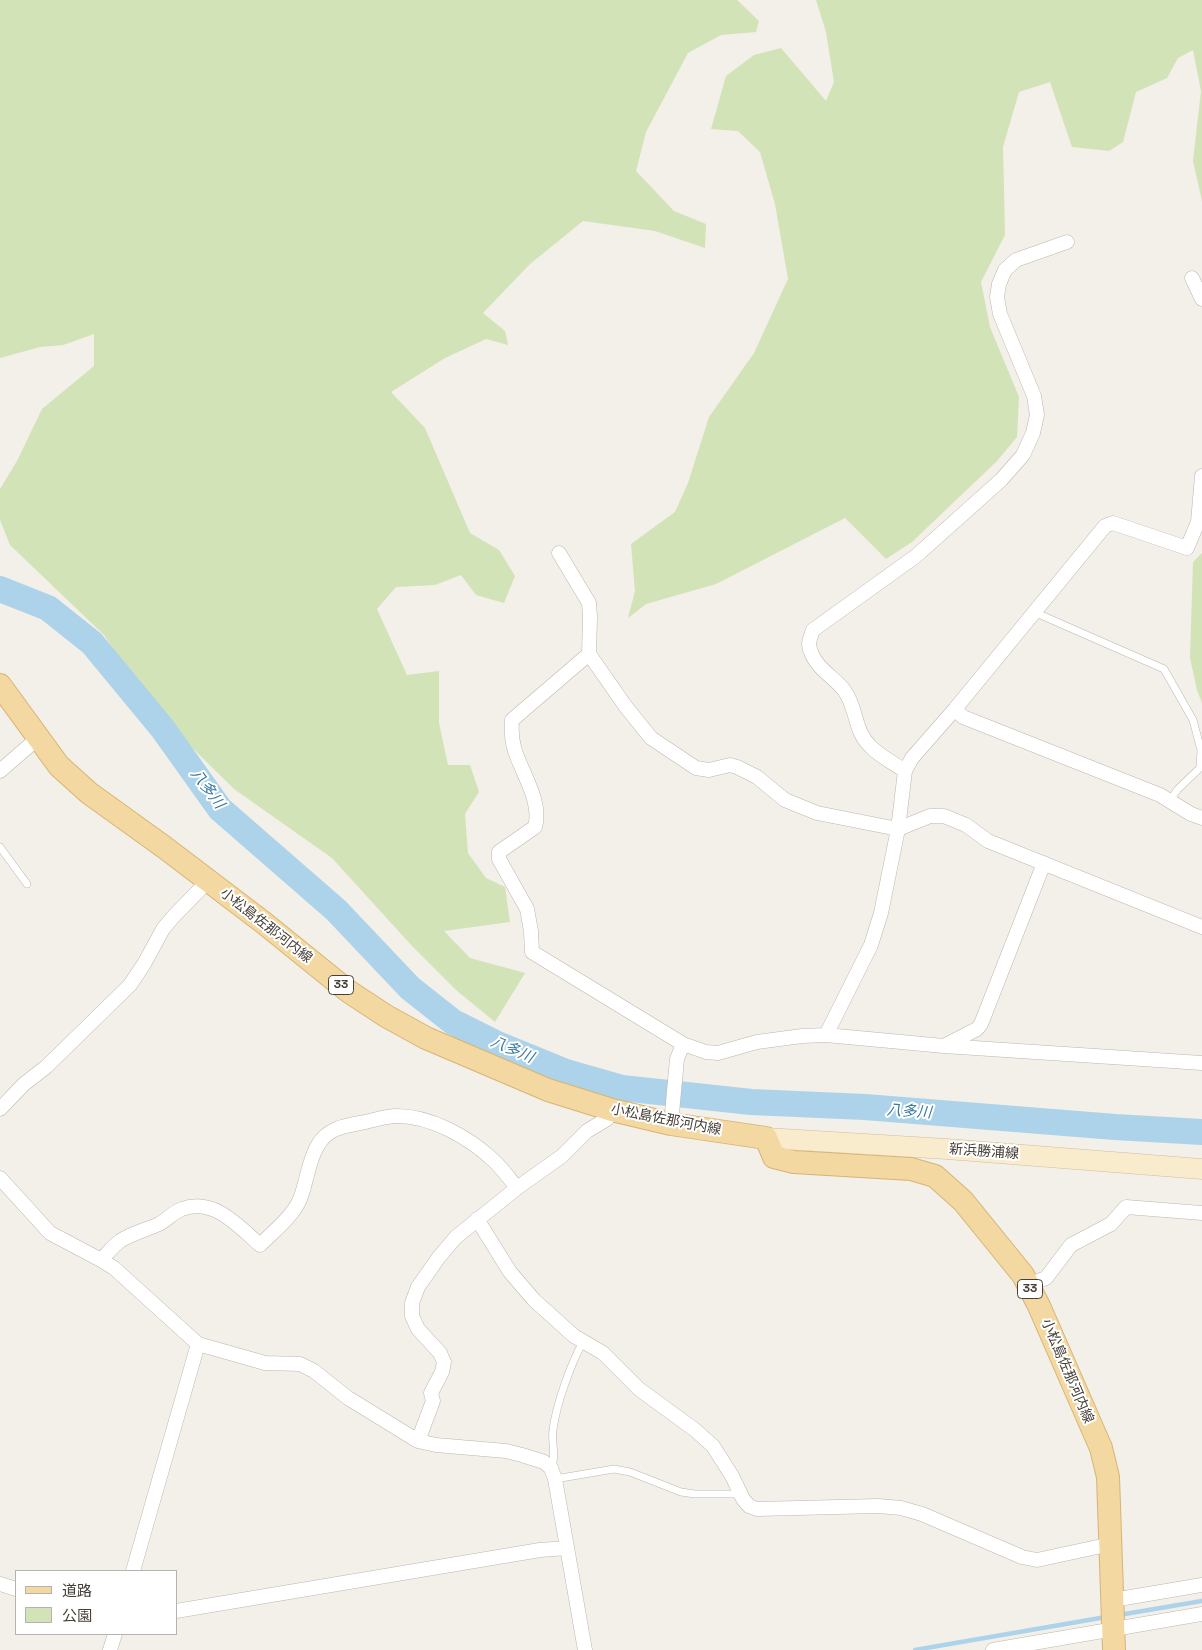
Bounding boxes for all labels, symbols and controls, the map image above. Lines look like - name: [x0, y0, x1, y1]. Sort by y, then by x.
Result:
- water label: 八多川: [186, 766, 228, 812]
- street label: 小松島佐那河内線: [217, 885, 315, 967]
- road number: 33: [328, 976, 354, 994]
- water label: 八多川: [488, 1033, 536, 1067]
- street label: 小松島佐那河内線: [609, 1101, 723, 1139]
- water label: 八多川: [886, 1101, 932, 1123]
- street label: 新浜勝浦線: [948, 1141, 1020, 1163]
- road number: 33: [1018, 1280, 1042, 1298]
- street label: 小松島佐那河内線: [1037, 1316, 1097, 1426]
- legend: [15, 1570, 178, 1635]
- text: 道路: [62, 1581, 92, 1600]
- text: 公園: [62, 1606, 92, 1625]

